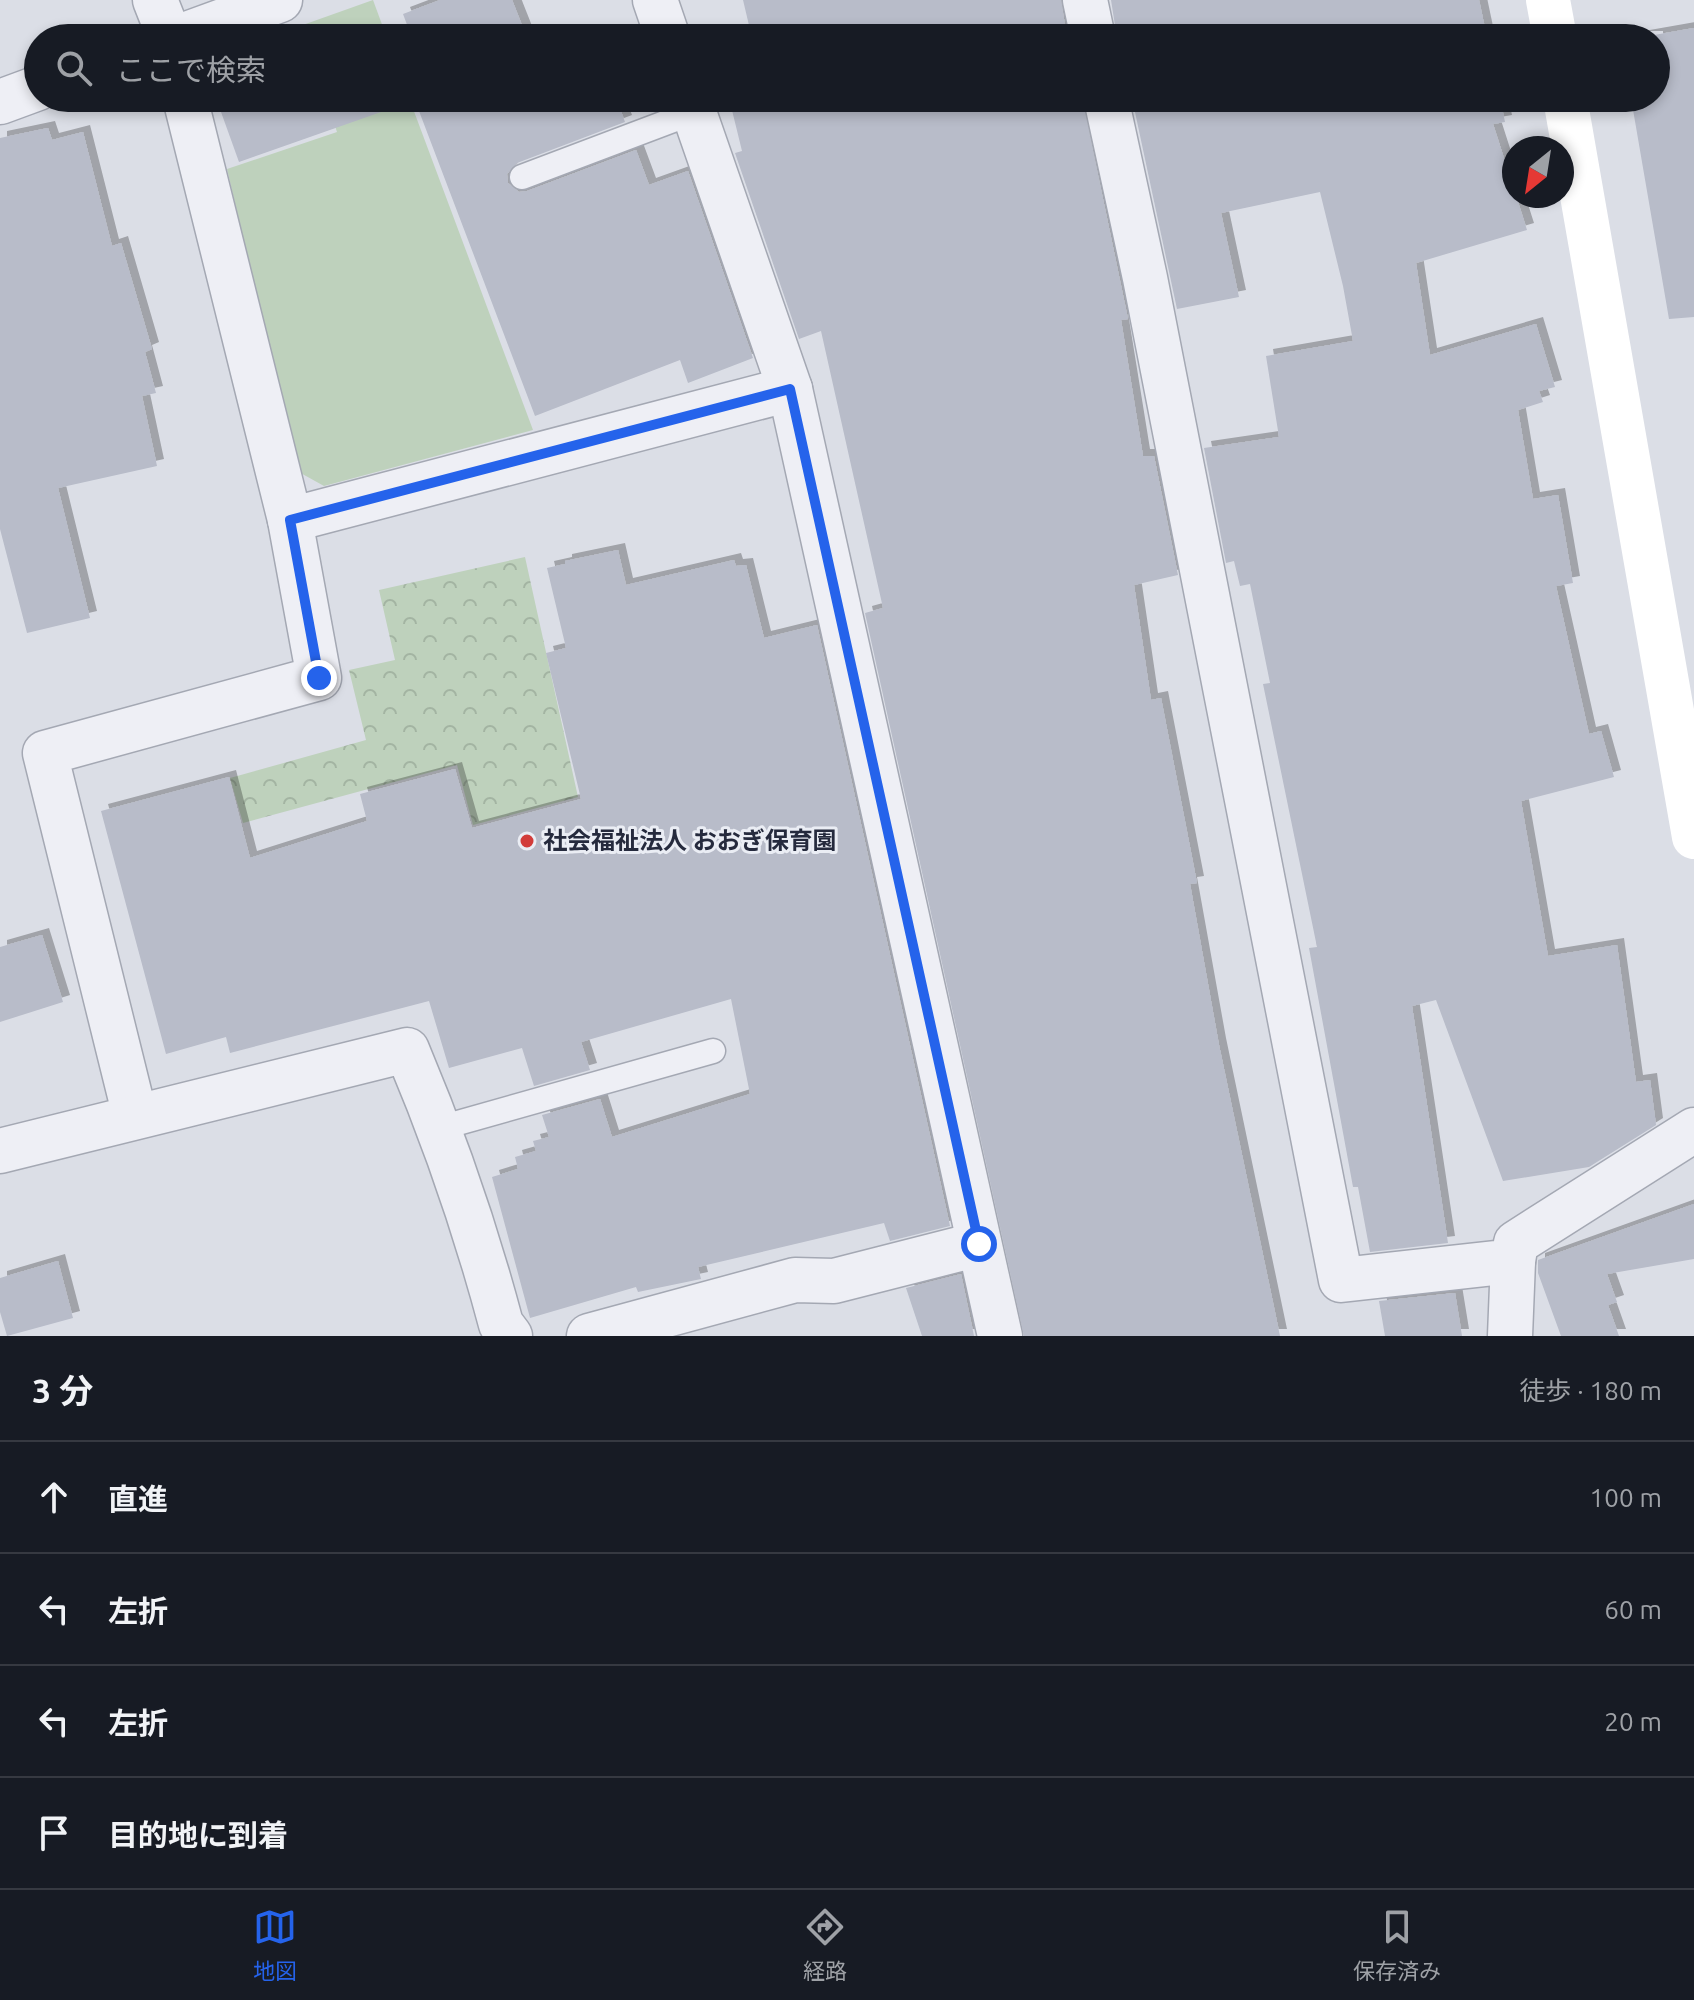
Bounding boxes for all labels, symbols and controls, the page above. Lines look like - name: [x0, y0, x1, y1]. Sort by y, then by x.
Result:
- search box: [24, 24, 1670, 112]
- icon: search: [52, 46, 96, 90]
- text: ここで検索: [116, 53, 266, 87]
- north arrow: [1502, 136, 1574, 208]
- route end: [301, 660, 337, 696]
- place label: 社会福祉法人 おおぎ保育園: [543, 827, 837, 854]
- marker: 社会福祉法人 おおぎ保育園: [518, 832, 536, 850]
- route start: [961, 1226, 997, 1262]
- text: 3 分: [32, 1371, 93, 1409]
- text: 徒歩 · 180 m: [1519, 1376, 1662, 1405]
- icon: ahead: [32, 1475, 76, 1519]
- text: 直進: [108, 1482, 168, 1516]
- text: 100 m: [1590, 1483, 1662, 1512]
- icon: left: [32, 1587, 76, 1631]
- text: 左折: [108, 1594, 168, 1628]
- text: 60 m: [1604, 1595, 1662, 1624]
- icon: left: [32, 1699, 76, 1743]
- text: 左折: [108, 1706, 168, 1740]
- text: 20 m: [1604, 1707, 1662, 1736]
- icon: arrive: [32, 1811, 76, 1855]
- text: 目的地に到着: [108, 1818, 288, 1852]
- tab: 地図: [253, 1905, 297, 1985]
- tab: 経路: [803, 1905, 847, 1985]
- tab: 保存済み: [1353, 1905, 1441, 1985]

